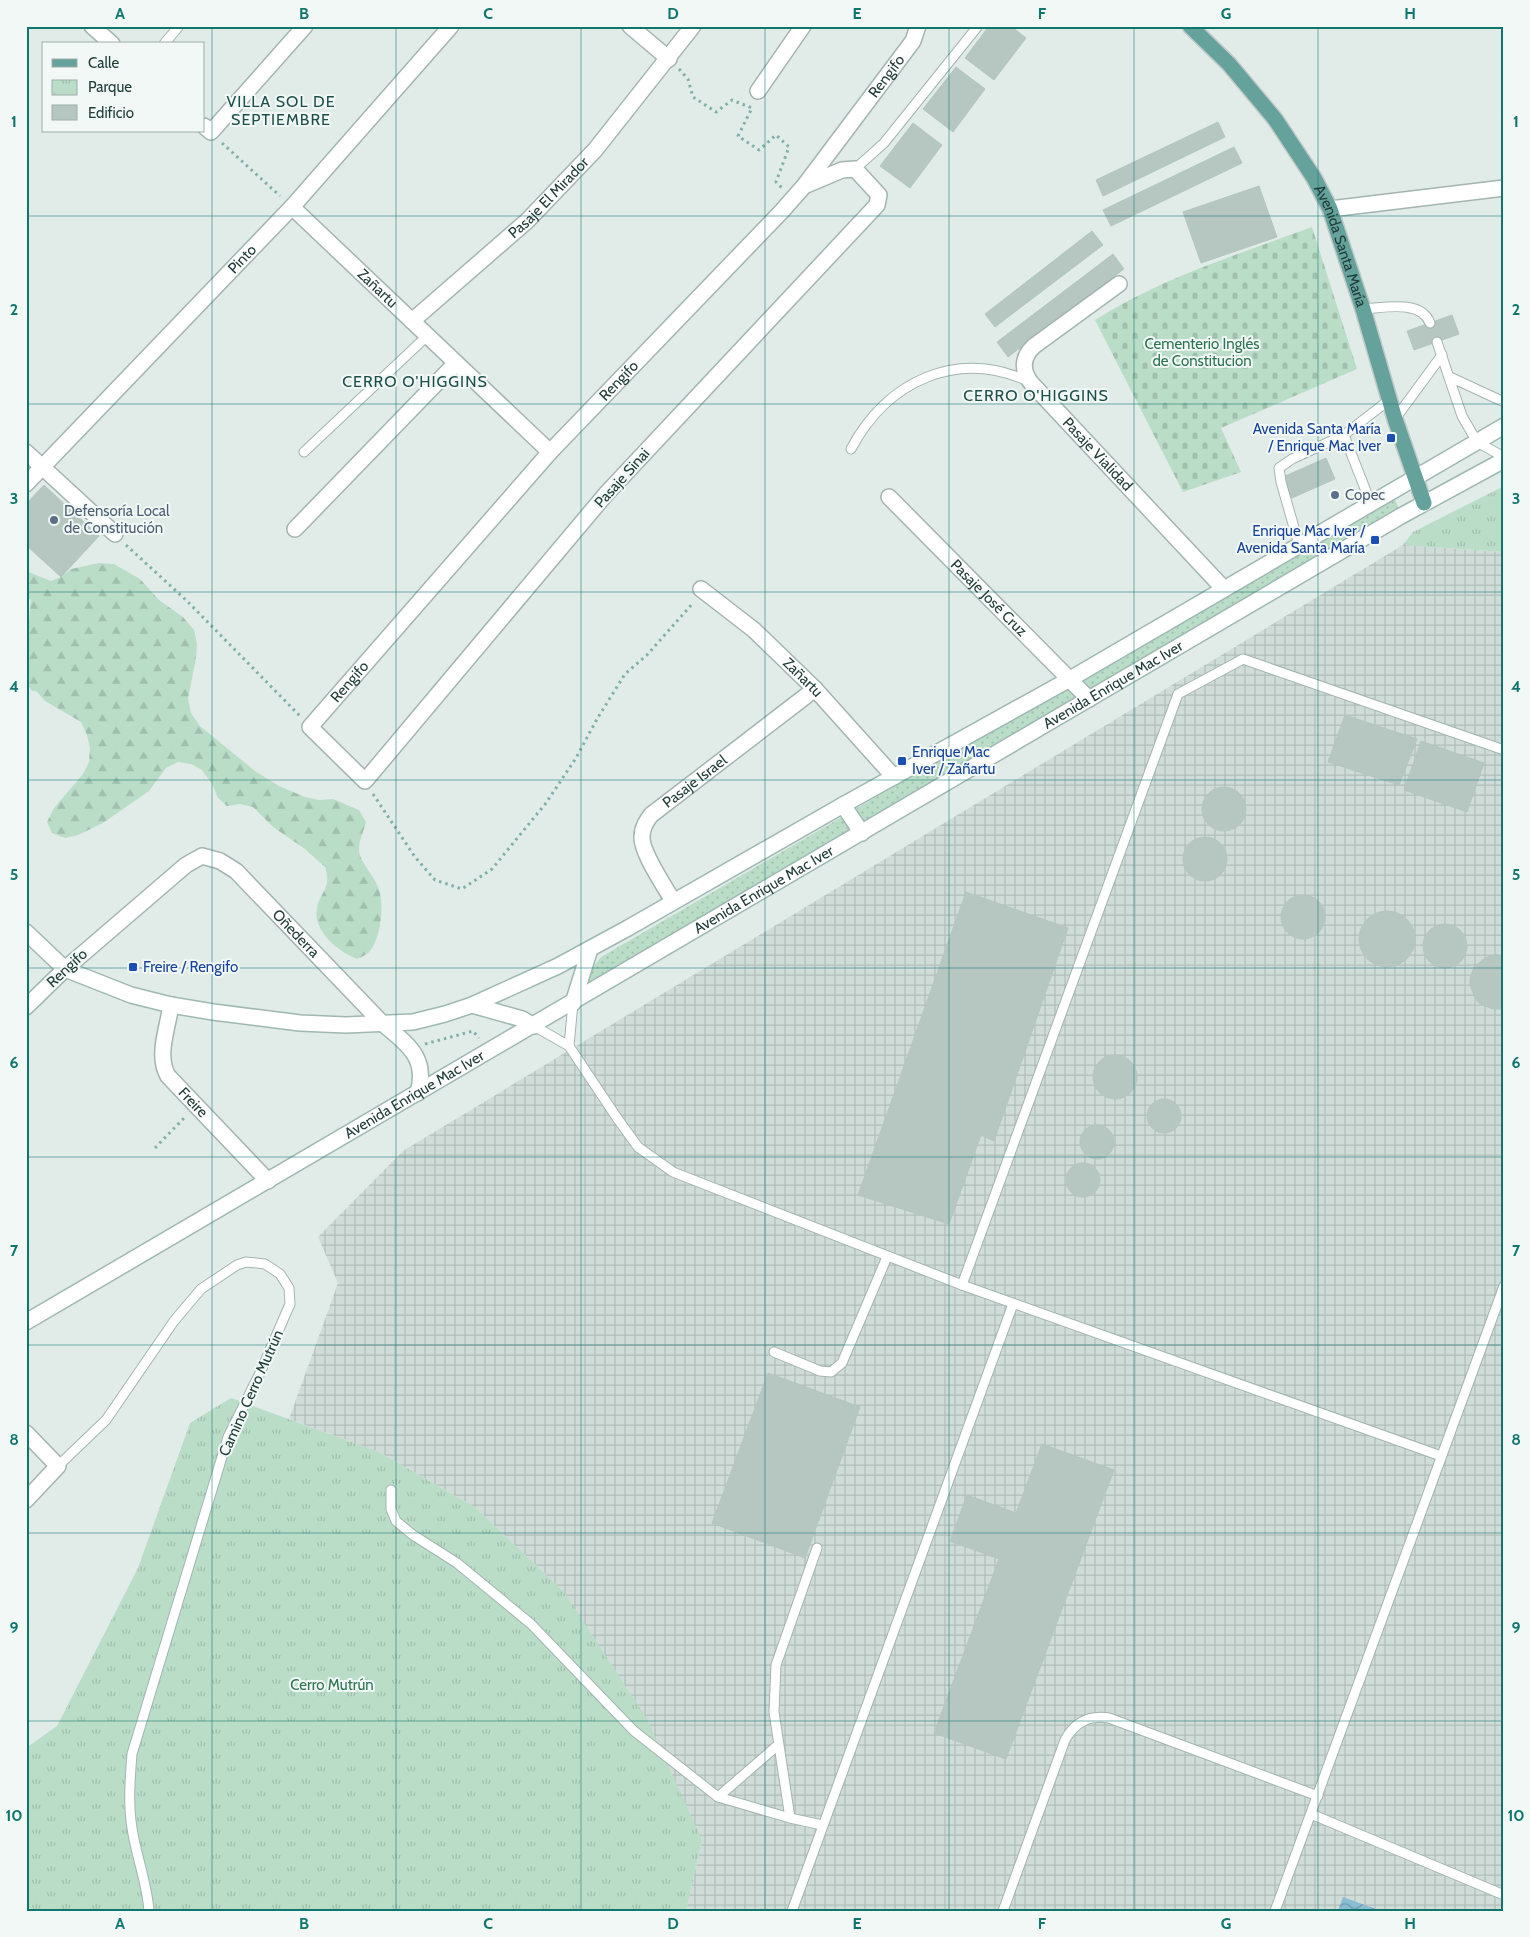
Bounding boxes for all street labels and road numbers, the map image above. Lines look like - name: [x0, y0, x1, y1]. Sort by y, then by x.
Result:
- street label: Rengifo: [865, 51, 908, 101]
- street label: Pasaje El Mirador: [505, 153, 592, 242]
- street label: Avenida Santa María: [1310, 182, 1371, 310]
- street label: Pinto: [224, 241, 260, 277]
- street label: Zañartu: [354, 265, 401, 312]
- street label: Rengifo: [595, 357, 642, 404]
- street label: Pasaje Vialidad: [1059, 414, 1136, 495]
- street label: Pasaje Sinai: [591, 445, 653, 511]
- street label: Pasaje José Cruz: [947, 556, 1031, 640]
- street label: Avenida Enrique Mac Iver: [1040, 637, 1186, 733]
- street label: Zañartu: [779, 654, 827, 701]
- street label: Rengifo: [327, 657, 372, 706]
- street label: Pasaje Israel: [659, 751, 731, 812]
- street label: Avenida Enrique Mac Iver: [691, 842, 837, 938]
- street label: Oñederra: [269, 905, 324, 962]
- street label: Rengifo: [43, 945, 91, 991]
- street label: Avenida Enrique Mac Iver: [341, 1046, 487, 1142]
- street label: Freire: [175, 1084, 212, 1121]
- street label: Camino Cerro Mutrún: [215, 1327, 287, 1459]

